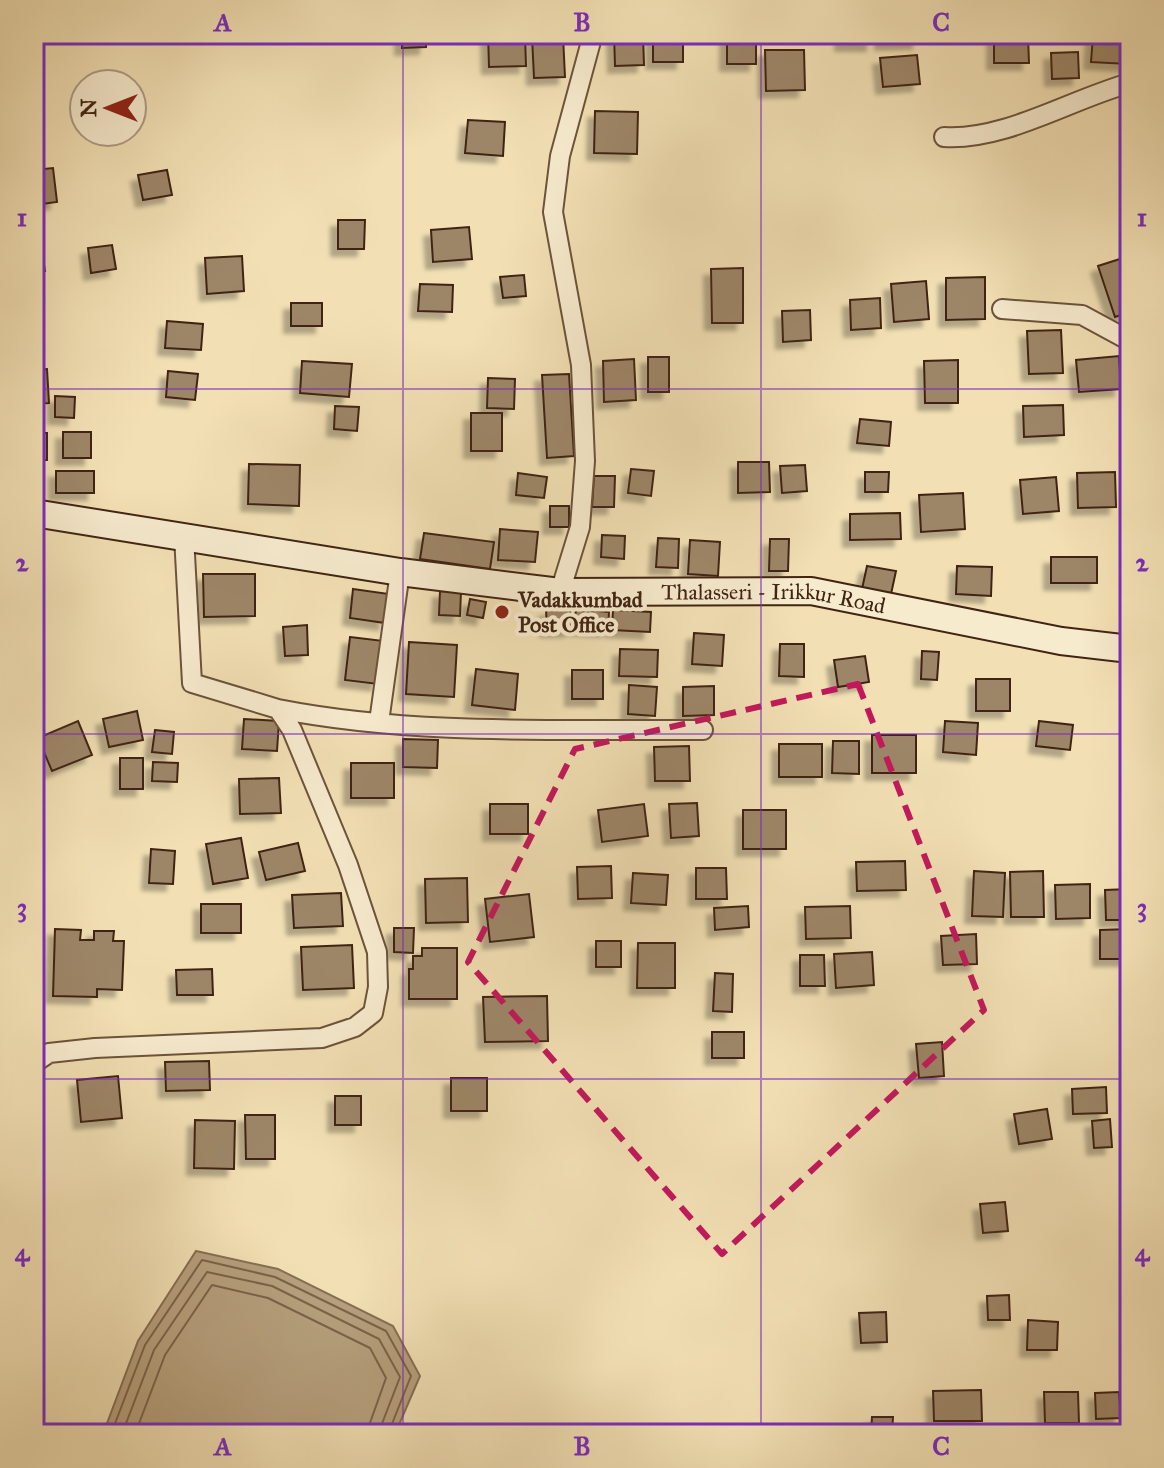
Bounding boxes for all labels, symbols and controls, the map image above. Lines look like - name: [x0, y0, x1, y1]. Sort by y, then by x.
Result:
- text: A: [212, 6, 232, 38]
- text: B: [573, 6, 591, 38]
- text: C: [932, 6, 950, 38]
- north arrow: [68, 68, 148, 148]
- text: N: [75, 98, 102, 117]
- text: 1: [17, 201, 27, 233]
- text: 1: [1137, 201, 1147, 233]
- text: 2: [16, 546, 30, 578]
- text: 2: [1136, 546, 1150, 578]
- street label: Thalasseri - Irikkur Road: [661, 578, 888, 620]
- place label: Vadakkumbad Post Office: [517, 586, 644, 638]
- marker: Vadakkumbad Post Office: [493, 603, 511, 621]
- text: 3: [17, 891, 27, 923]
- text: 3: [1137, 891, 1147, 923]
- text: 4: [15, 1236, 31, 1268]
- text: 4: [1135, 1236, 1151, 1268]
- text: A: [212, 1430, 232, 1462]
- text: B: [573, 1430, 591, 1462]
- text: C: [932, 1430, 950, 1462]

